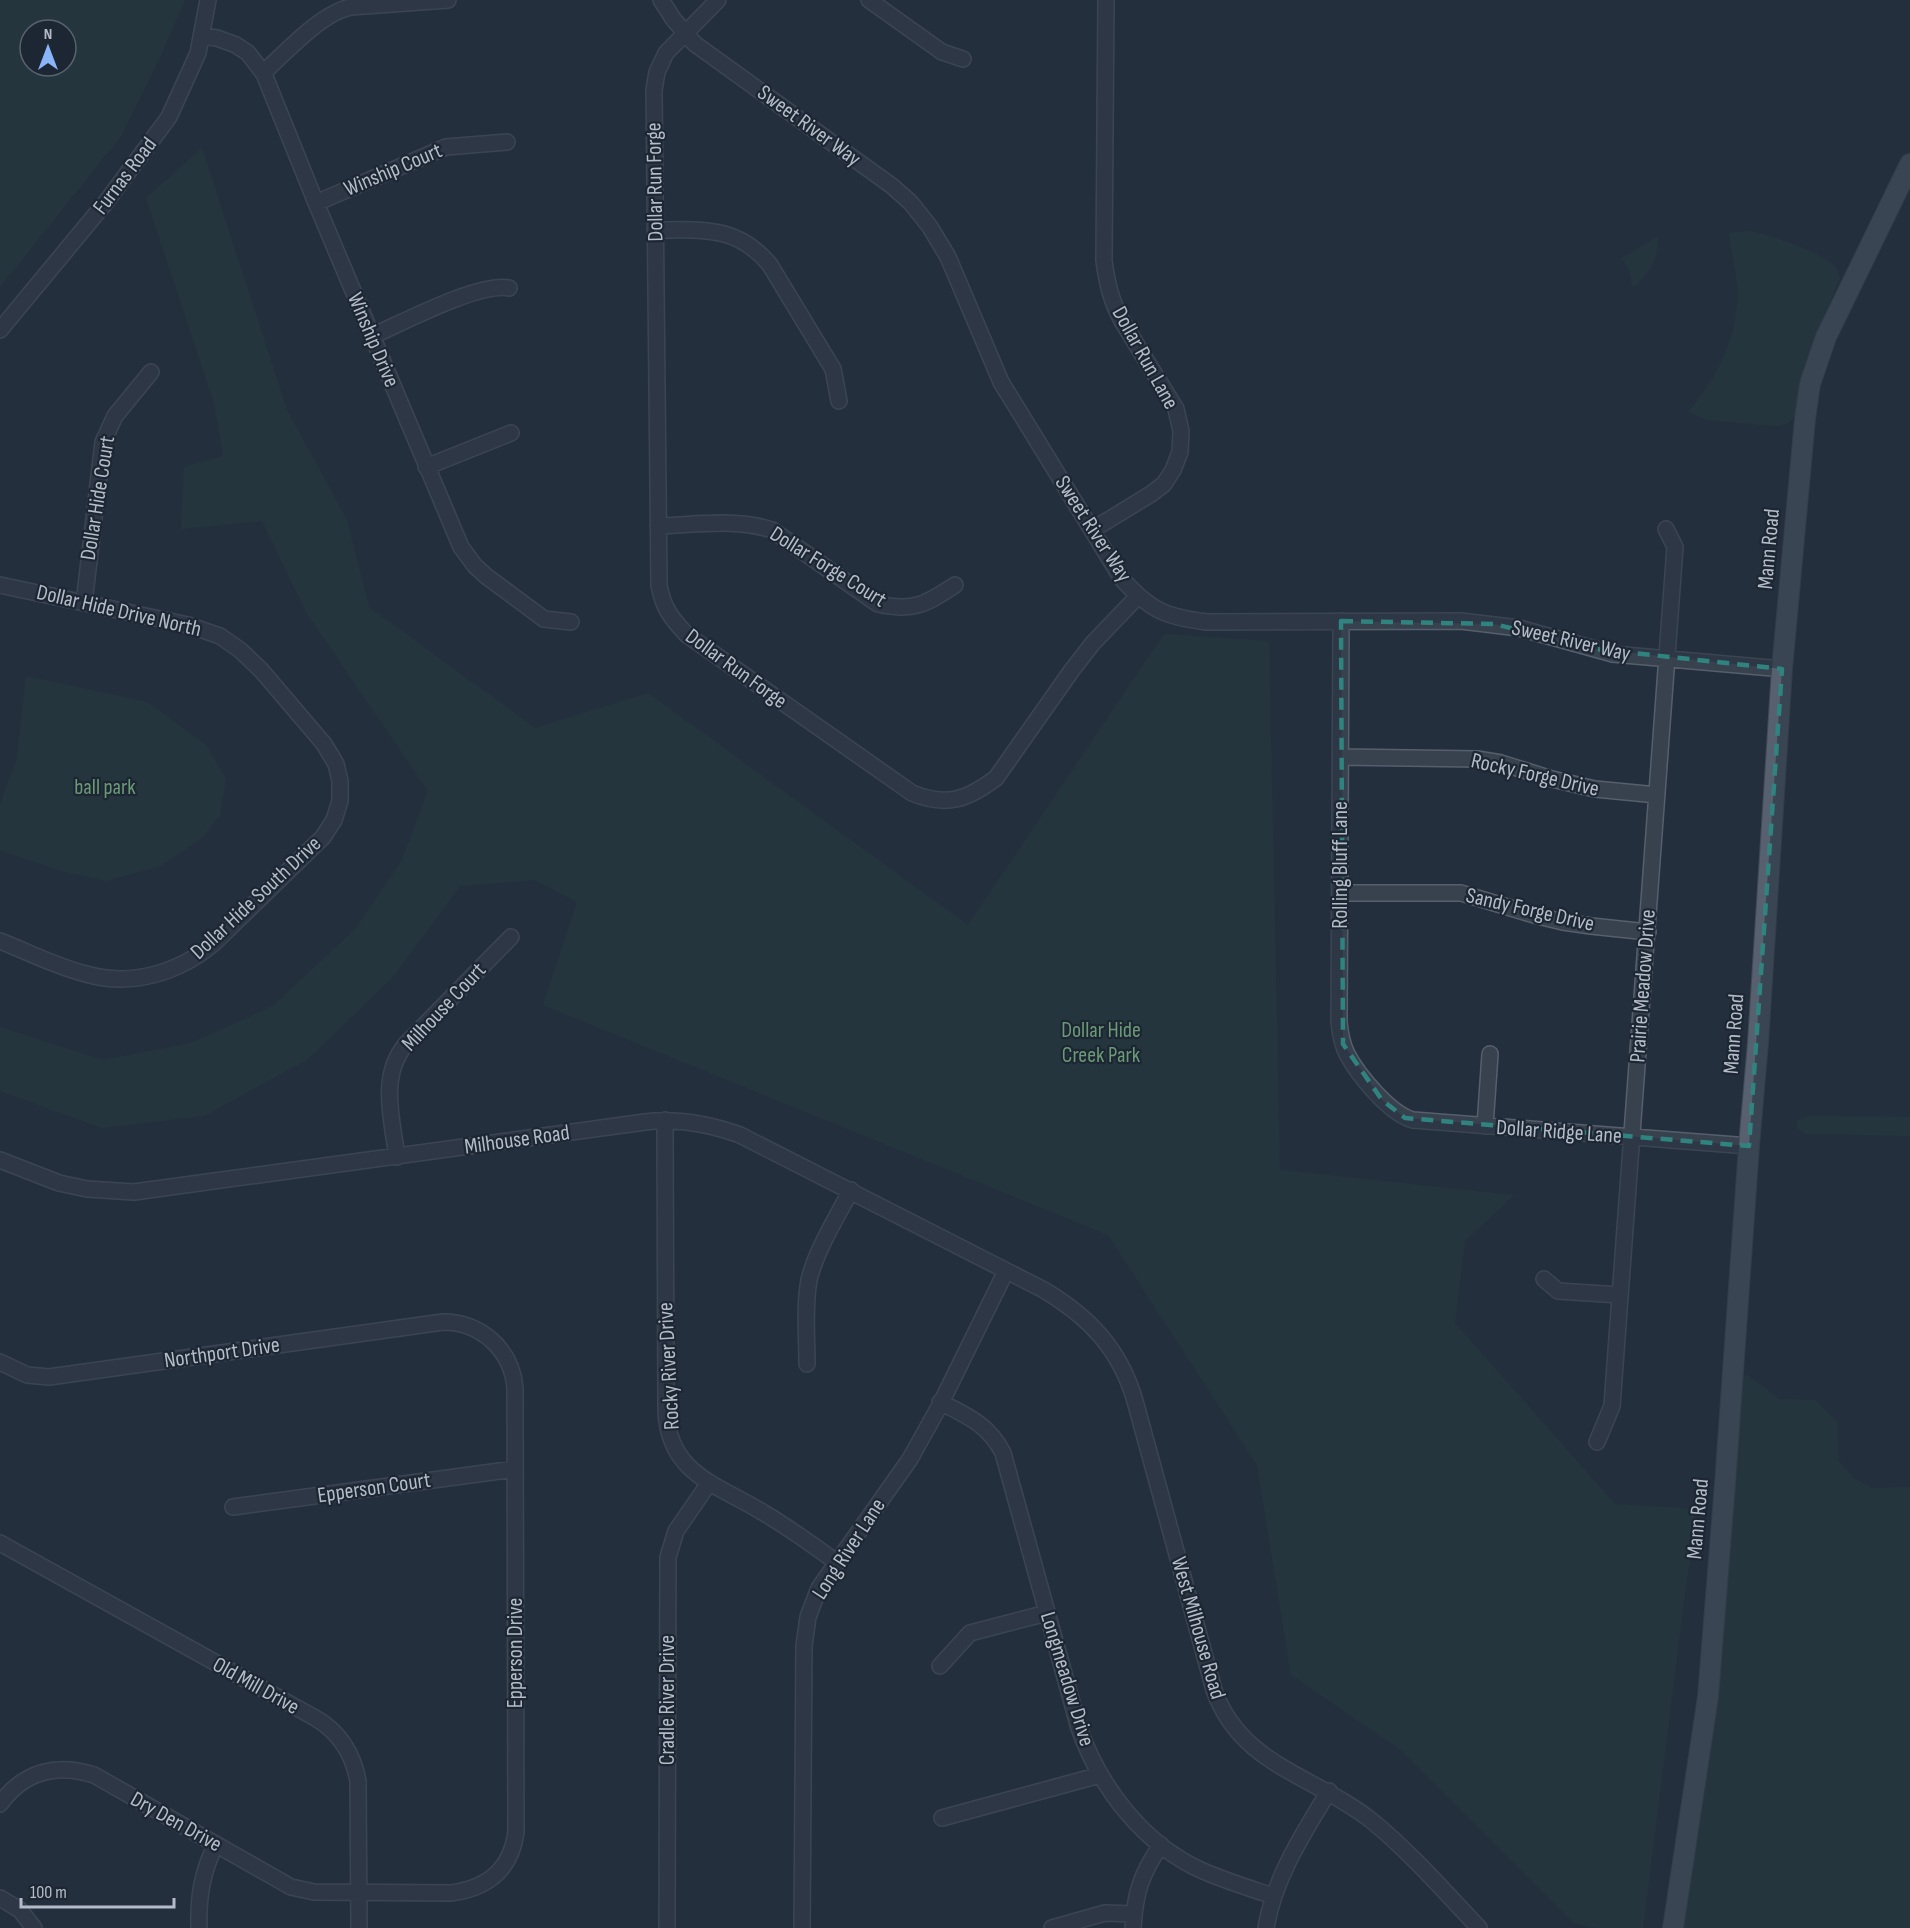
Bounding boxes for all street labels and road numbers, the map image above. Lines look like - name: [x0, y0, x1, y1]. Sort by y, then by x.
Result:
- street label: Sweet River Way: [752, 79, 866, 173]
- street label: Dollar Run Forge: [640, 122, 670, 242]
- street label: Furnas Road: [87, 132, 163, 220]
- street label: Winship Court: [340, 137, 446, 203]
- street label: Winship Drive: [341, 289, 405, 391]
- street label: Dollar Run Lane: [1106, 302, 1184, 414]
- street label: Dollar Hide Court: [75, 434, 121, 562]
- street label: Sweet River Way: [1049, 471, 1138, 588]
- street label: Mann Road: [1752, 508, 1786, 590]
- street label: Dollar Forge Court: [765, 520, 892, 614]
- street label: Dollar Hide Drive North: [34, 579, 204, 643]
- street label: Sweet River Way: [1509, 614, 1634, 668]
- street label: Dollar Run Forge: [680, 623, 792, 715]
- street label: Rocky Forge Drive: [1468, 747, 1602, 803]
- street label: Rolling Bluff Lane: [1327, 801, 1354, 929]
- street label: Dollar Hide South Drive: [185, 831, 327, 965]
- street label: Sandy Forge Drive: [1463, 882, 1597, 938]
- street label: Prairie Meadow Drive: [1624, 909, 1662, 1063]
- street label: Milhouse Court: [396, 957, 492, 1057]
- street label: Mann Road: [1718, 993, 1750, 1075]
- street label: Dollar Ridge Lane: [1495, 1114, 1623, 1150]
- street label: Milhouse Road: [463, 1119, 571, 1161]
- street label: Rocky River Drive: [652, 1301, 686, 1431]
- street label: Northport Drive: [162, 1332, 282, 1374]
- street label: Epperson Court: [316, 1467, 433, 1509]
- street label: Mann Road: [1681, 1478, 1715, 1560]
- street label: Long River Lane: [806, 1493, 892, 1605]
- street label: West Milhouse Road: [1165, 1554, 1231, 1702]
- street label: Epperson Drive: [502, 1598, 529, 1708]
- street label: Longmeadow Drive: [1034, 1609, 1100, 1749]
- street label: Cradle River Drive: [654, 1635, 681, 1765]
- street label: Old Mill Drive: [208, 1651, 304, 1721]
- street label: Dry Den Drive: [126, 1786, 226, 1858]

